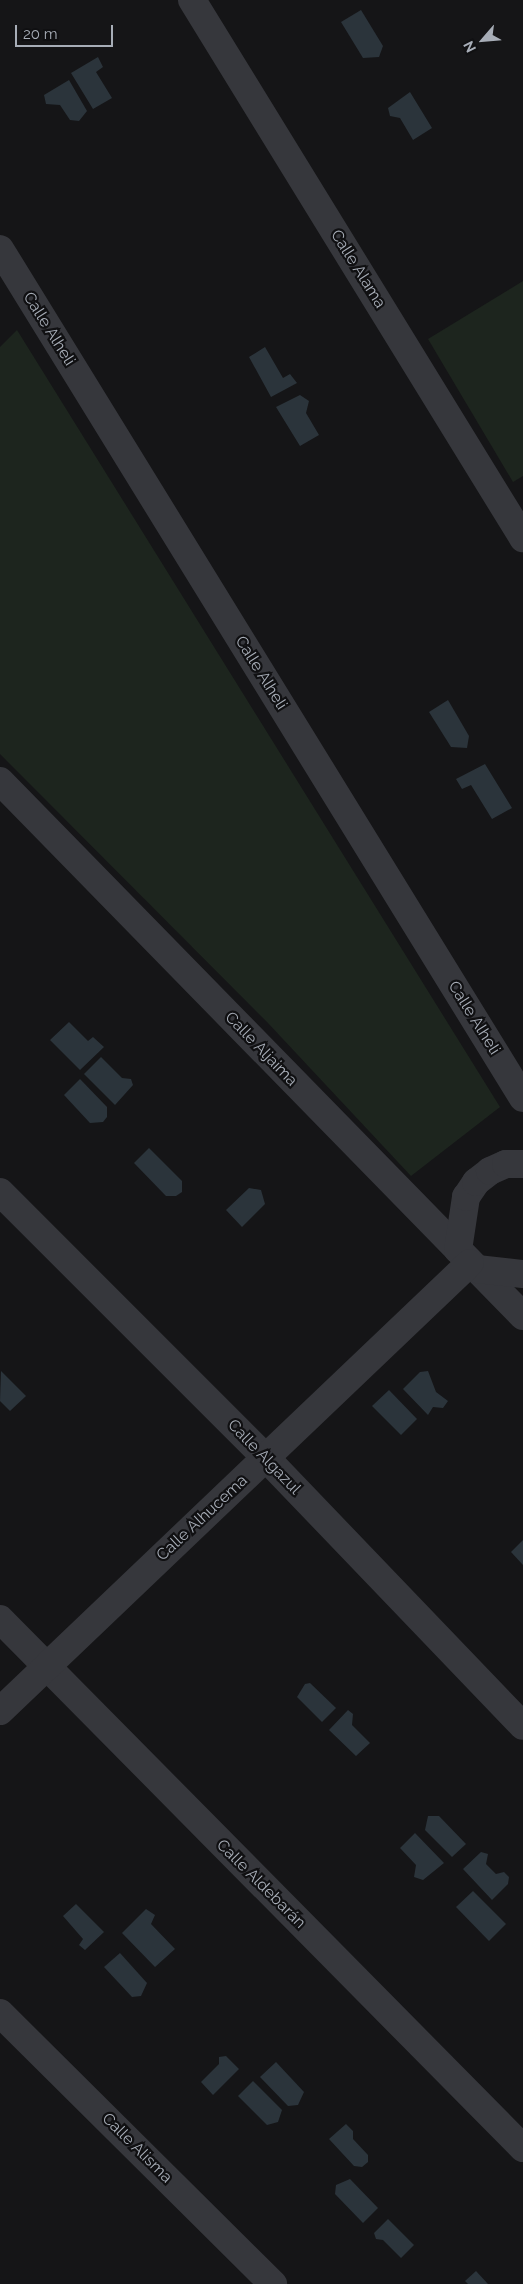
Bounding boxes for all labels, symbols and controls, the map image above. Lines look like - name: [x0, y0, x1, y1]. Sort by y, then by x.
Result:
- scale bar: [18, 15, 115, 47]
- north arrow: [458, 15, 508, 65]
- text: 20 m: [23, 25, 58, 43]
- text: N: [460, 38, 479, 55]
- street label: Calle Alama: [326, 226, 390, 312]
- street label: Calle Alheli: [19, 288, 79, 370]
- street label: Calle Alheli: [231, 632, 291, 714]
- street label: Calle Alheli: [444, 977, 504, 1059]
- street label: Calle Aljaima: [221, 1008, 301, 1090]
- street label: Calle Algazul: [223, 1415, 305, 1499]
- street label: Calle Alhucema: [153, 1471, 251, 1565]
- street label: Calle Aldebarán: [212, 1835, 310, 1933]
- street label: Calle Alisma: [98, 2109, 176, 2187]

